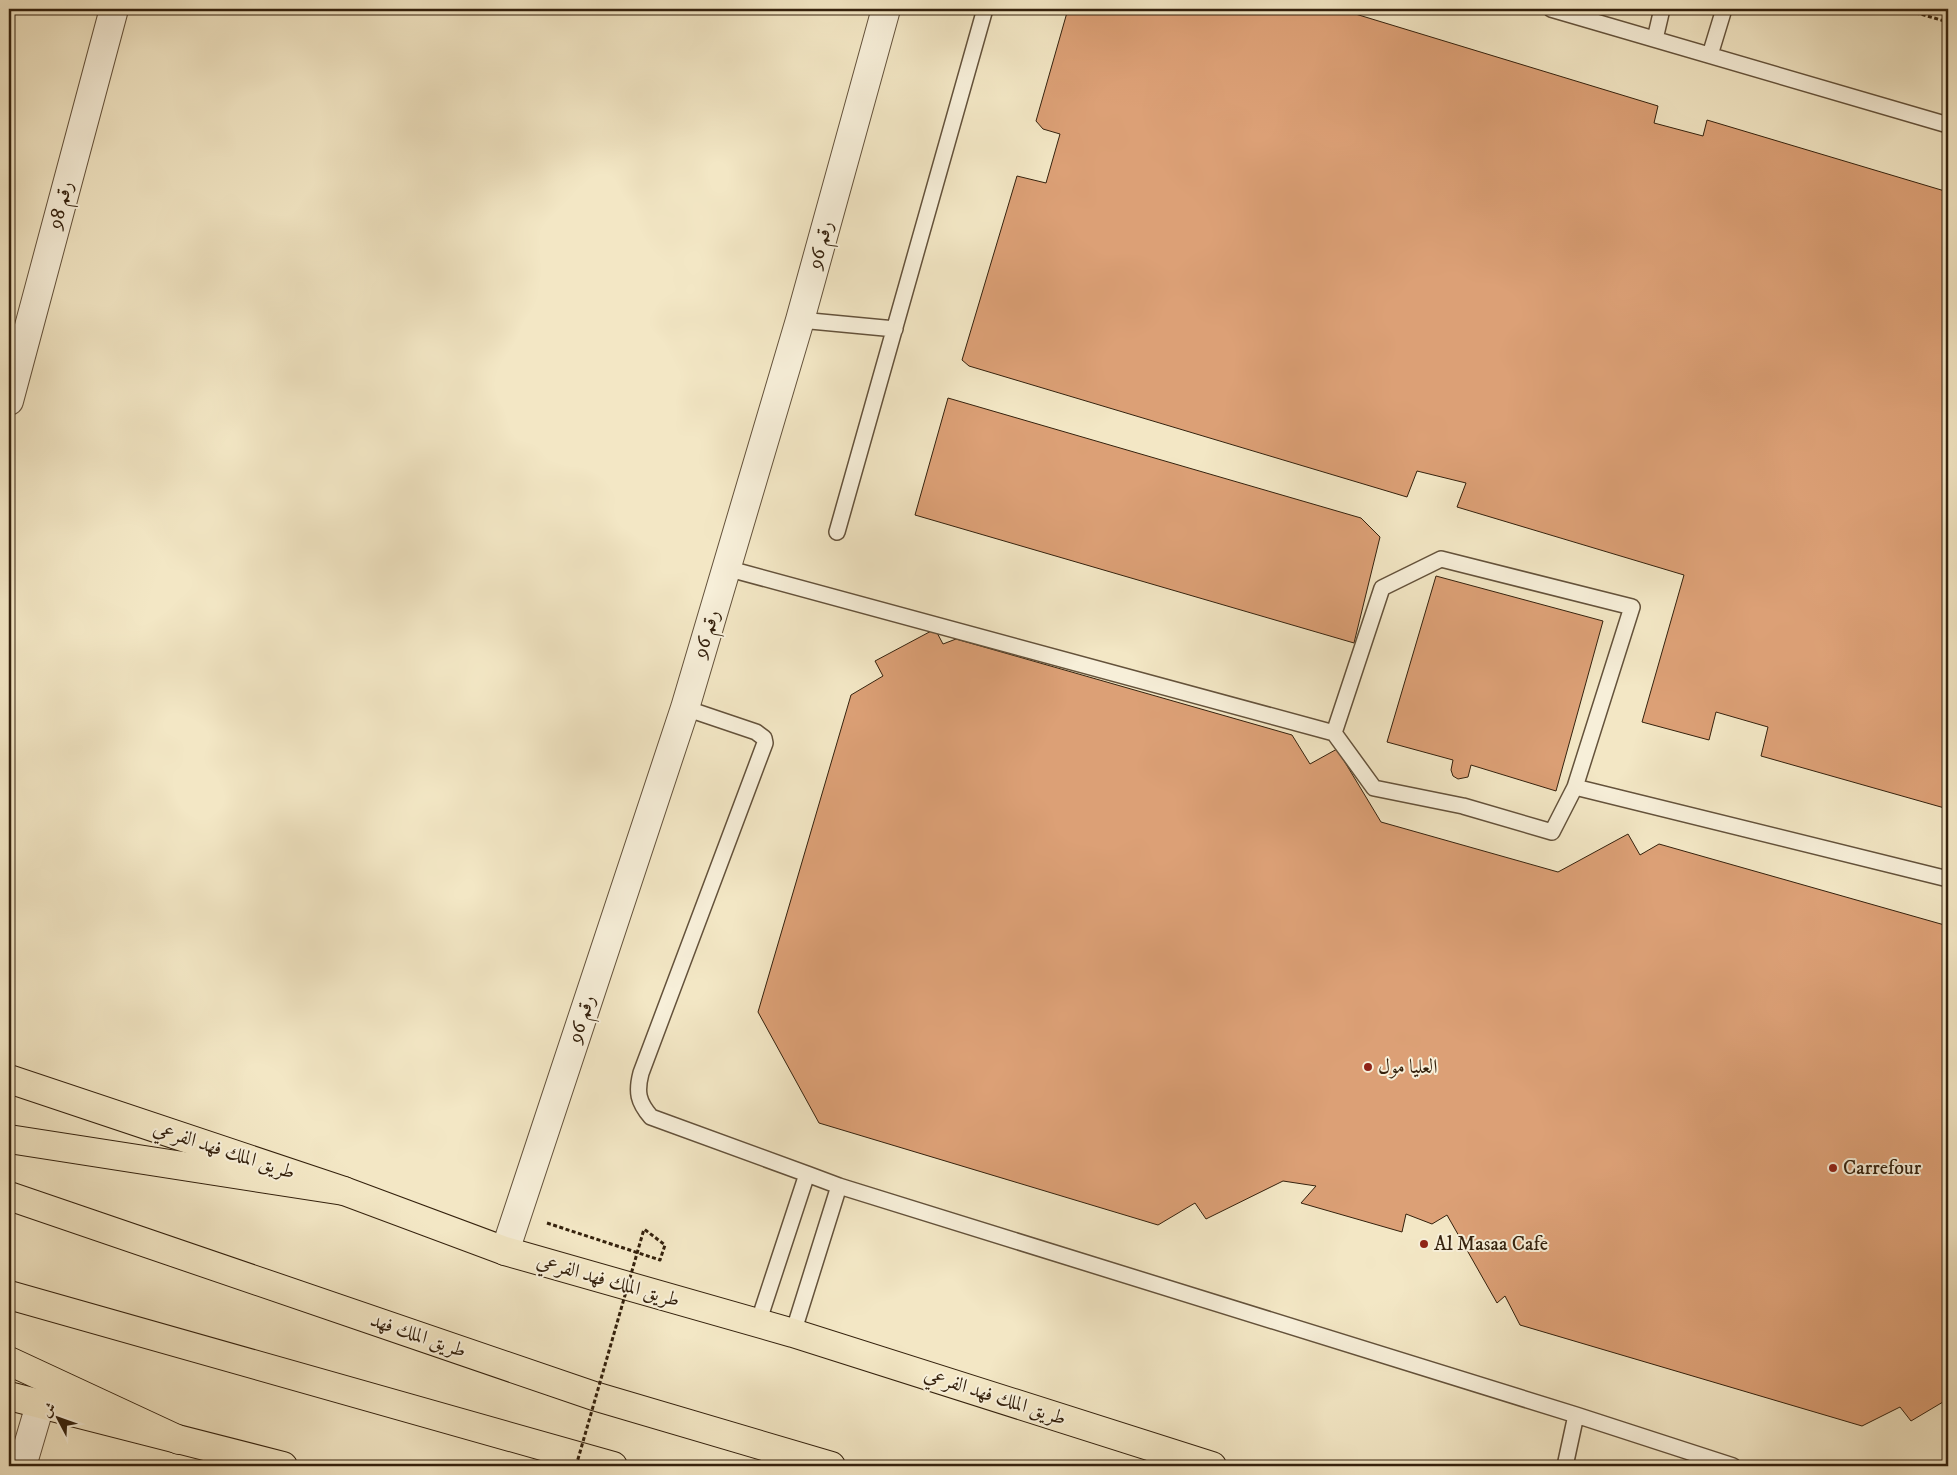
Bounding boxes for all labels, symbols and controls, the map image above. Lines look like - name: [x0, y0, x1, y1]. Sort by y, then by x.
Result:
- street label: رقم 98: [42, 178, 84, 234]
- street label: رقم 96: [802, 218, 844, 274]
- street label: رقم 96: [688, 607, 731, 664]
- street label: رقم 96: [562, 992, 606, 1049]
- place label: العليا مول: [1378, 1055, 1438, 1080]
- marker: العليا مول: [1362, 1061, 1374, 1073]
- street label: طريق الملك فهد الفرعي: [149, 1116, 298, 1188]
- place label: Carrefour: [1843, 1156, 1922, 1181]
- marker: Carrefour: [1827, 1162, 1839, 1174]
- place label: Al Masaa Cafe: [1434, 1232, 1548, 1257]
- marker: Al Masaa Cafe: [1418, 1238, 1430, 1250]
- street label: طريق الملك فهد الفرعي: [533, 1249, 683, 1315]
- street label: طريق الملك فهد: [367, 1308, 469, 1364]
- street label: طريق الملك فهد الفرعي: [920, 1362, 1069, 1434]
- north arrow: [32, 1392, 82, 1442]
- text: ش: [38, 1399, 60, 1421]

